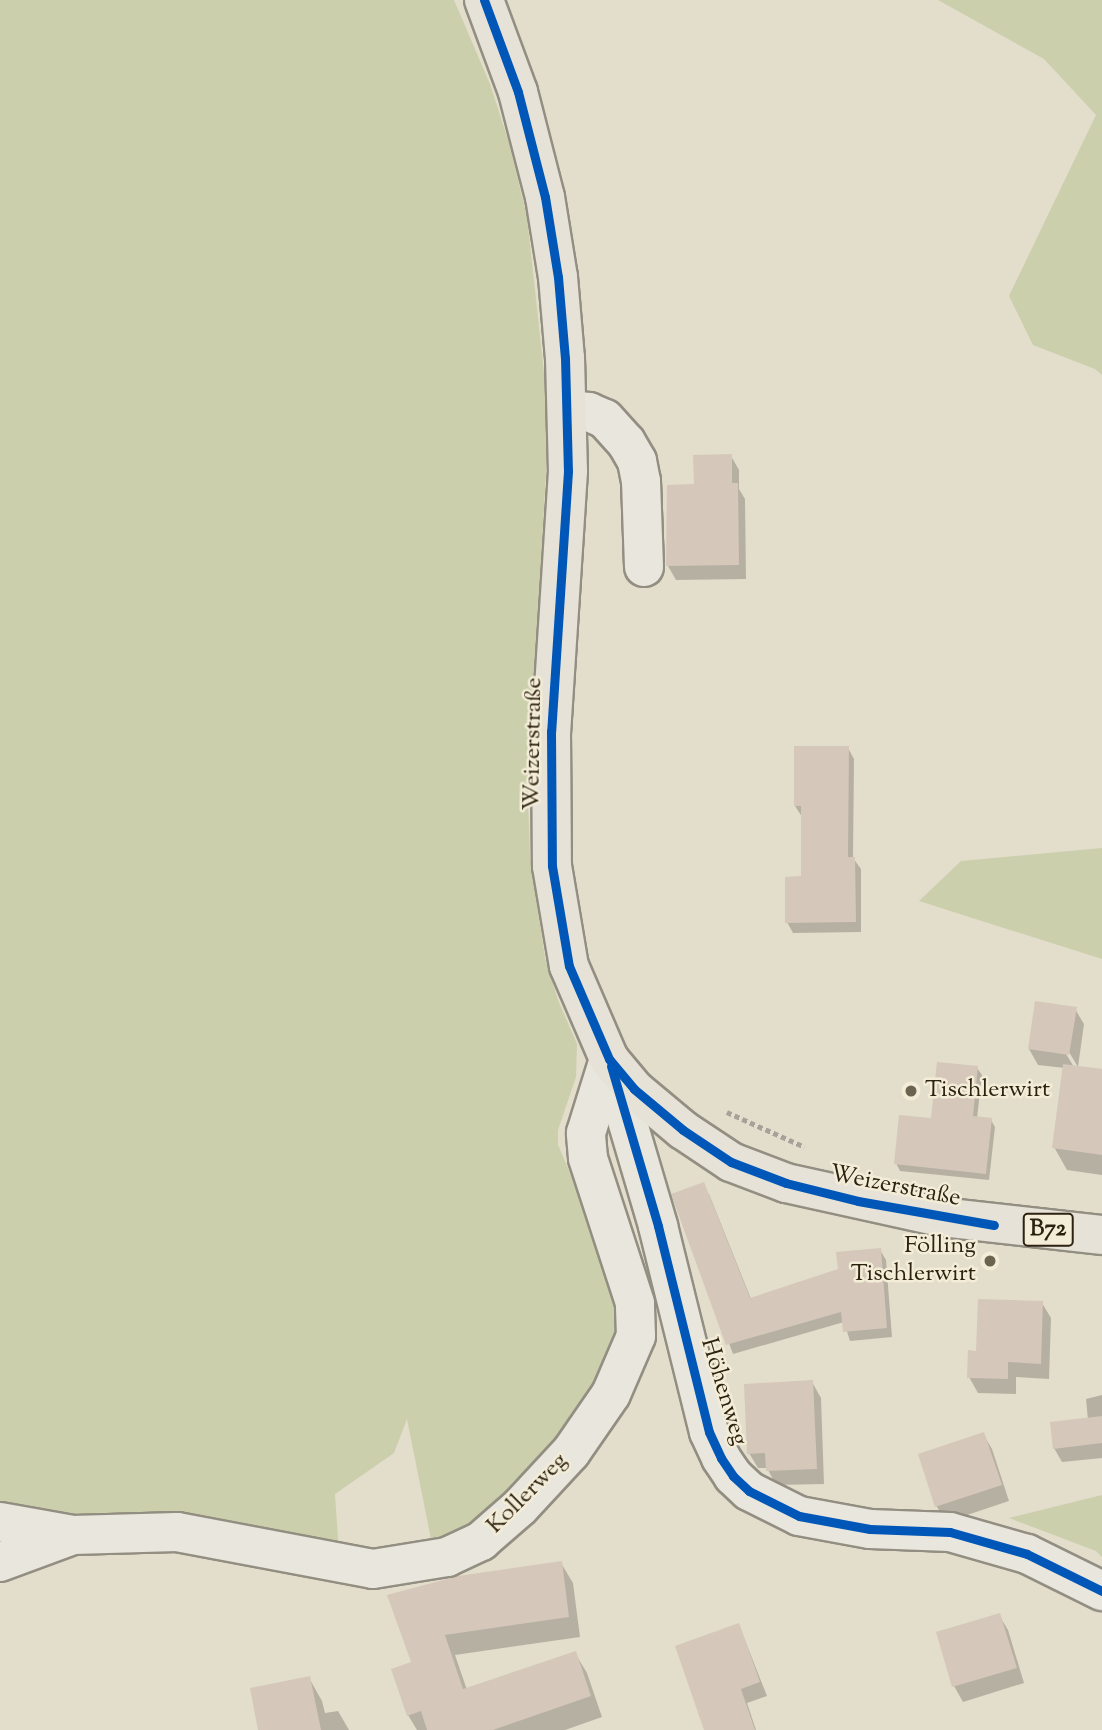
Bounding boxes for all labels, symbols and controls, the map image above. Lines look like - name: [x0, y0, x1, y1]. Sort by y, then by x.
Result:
- street label: Weizerstraße: [518, 677, 550, 811]
- place label: Tischlerwirt: [925, 1077, 1050, 1105]
- marker: Tischlerwirt: [903, 1083, 919, 1099]
- street label: Weizerstraße: [827, 1160, 963, 1214]
- road number: B72: [1022, 1210, 1074, 1250]
- place label: Fölling Tischlerwirt: [851, 1233, 976, 1289]
- marker: Fölling Tischlerwirt: [982, 1253, 998, 1269]
- street label: Höhenweg: [693, 1335, 753, 1449]
- street label: Kollerweg: [481, 1447, 575, 1541]

